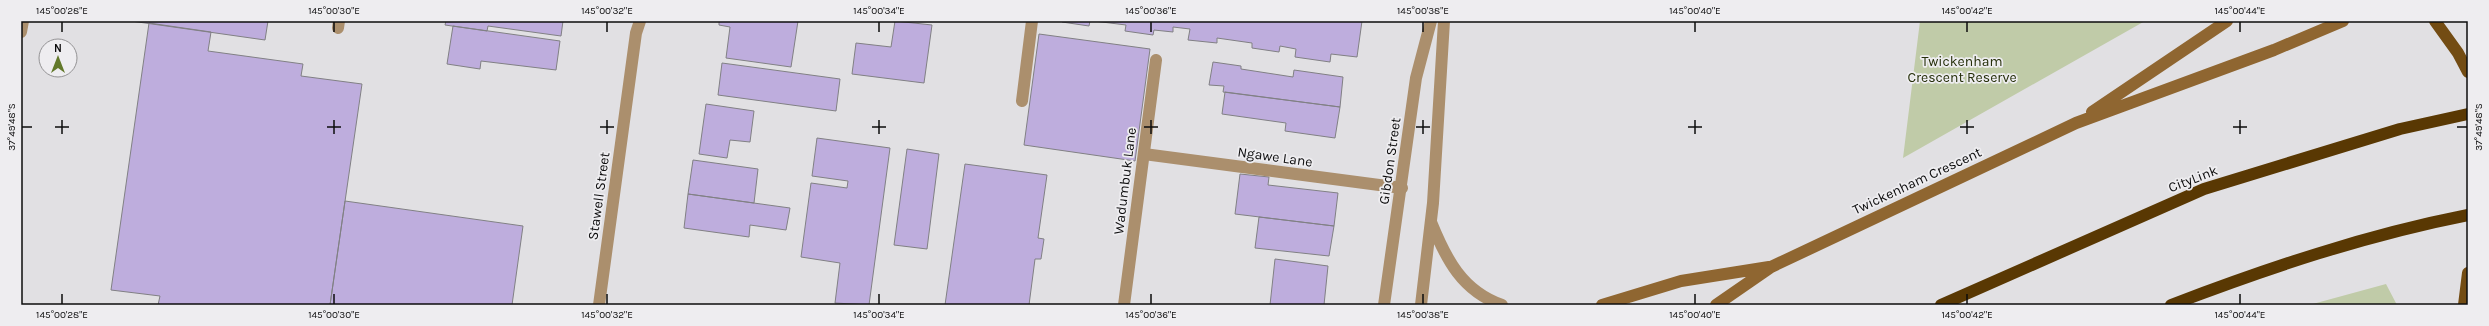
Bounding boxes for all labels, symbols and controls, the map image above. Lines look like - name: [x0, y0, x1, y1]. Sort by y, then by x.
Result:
- text: 145°00'28"E: [36, 5, 88, 17]
- text: 145°00'30"E: [308, 5, 360, 17]
- text: 145°00'32"E: [581, 5, 633, 17]
- text: 145°00'34"E: [853, 5, 905, 17]
- text: 145°00'36"E: [1125, 5, 1177, 17]
- text: 145°00'38"E: [1397, 5, 1449, 17]
- text: 145°00'40"E: [1669, 5, 1721, 17]
- text: 145°00'42"E: [1941, 5, 1993, 17]
- text: 145°00'44"E: [2214, 5, 2266, 17]
- north arrow: [38, 38, 78, 78]
- text: N: [54, 42, 62, 55]
- park label: Twickenham Crescent Reserve: [1907, 53, 2017, 86]
- text: 37°49'48"S: [6, 103, 18, 151]
- text: 37°49'48"S: [2473, 103, 2485, 151]
- street label: Gibdon Street: [1375, 116, 1405, 206]
- street label: Wadumbuk Lane: [1110, 127, 1140, 235]
- street label: Ngawe Lane: [1236, 143, 1314, 171]
- street label: Twickenham Crescent: [1850, 144, 1984, 218]
- street label: Stawell Street: [584, 151, 614, 241]
- street label: CityLink: [2166, 162, 2220, 196]
- text: 145°00'28"E: [36, 309, 88, 321]
- text: 145°00'30"E: [308, 309, 360, 321]
- text: 145°00'32"E: [581, 309, 633, 321]
- text: 145°00'34"E: [853, 309, 905, 321]
- text: 145°00'36"E: [1125, 309, 1177, 321]
- text: 145°00'38"E: [1397, 309, 1449, 321]
- text: 145°00'40"E: [1669, 309, 1721, 321]
- text: 145°00'42"E: [1941, 309, 1993, 321]
- text: 145°00'44"E: [2214, 309, 2266, 321]

